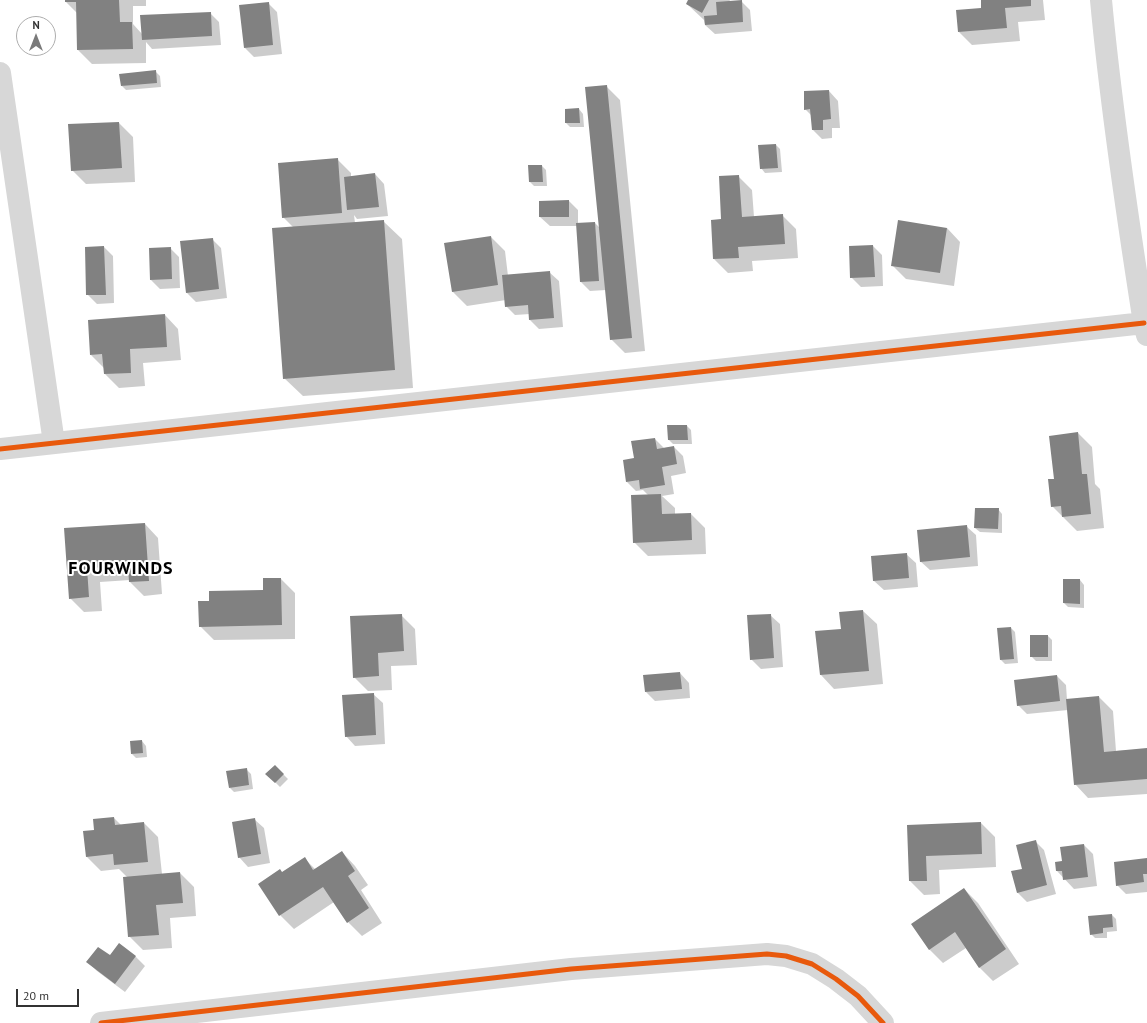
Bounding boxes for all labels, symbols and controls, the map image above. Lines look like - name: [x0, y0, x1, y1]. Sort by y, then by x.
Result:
- north arrow: [16, 16, 56, 56]
- text: N: [32, 18, 40, 32]
- district label: FOURWINDS: [68, 558, 174, 580]
- scale bar: [18, 981, 81, 1007]
- text: 20 m: [23, 988, 49, 1003]

